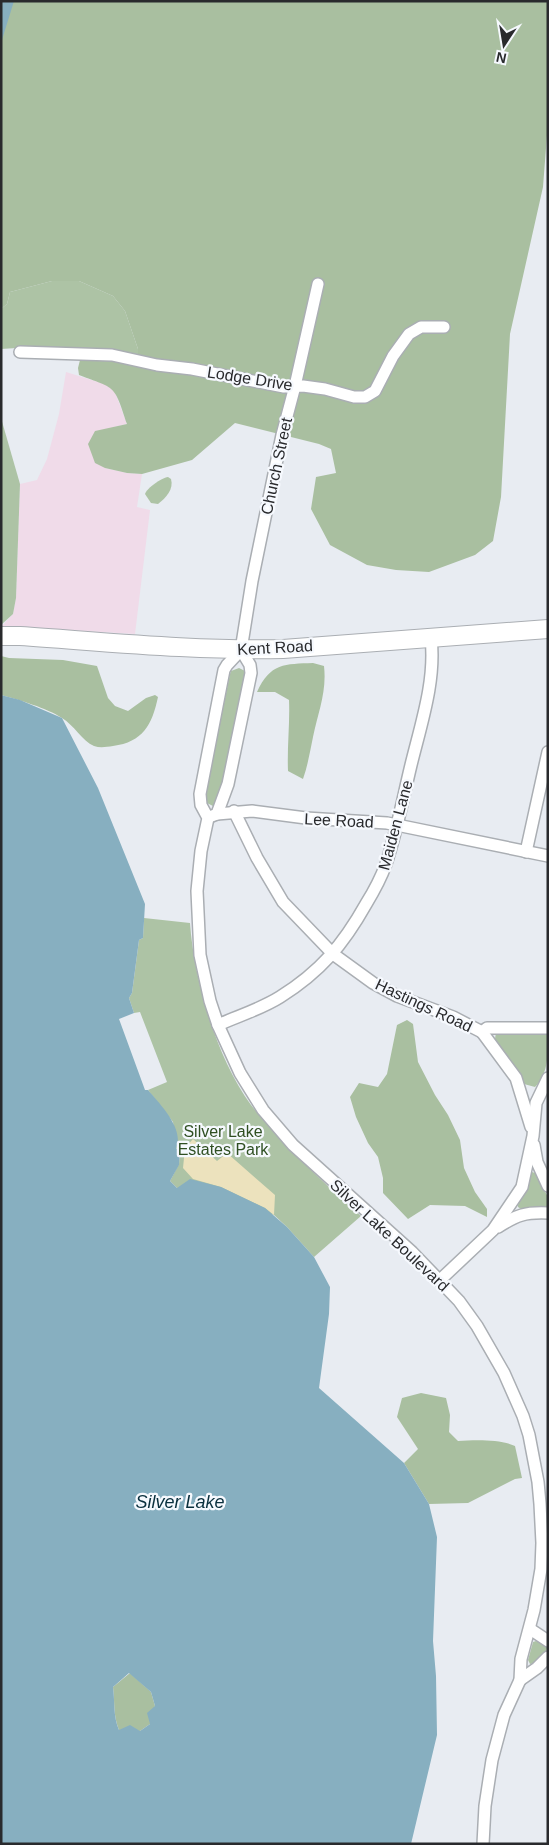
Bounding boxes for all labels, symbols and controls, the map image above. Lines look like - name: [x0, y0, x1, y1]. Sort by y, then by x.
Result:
- north arrow: [479, 20, 529, 70]
- text: N: [495, 49, 508, 67]
- street label: Lodge Drive: [206, 363, 294, 394]
- street label: Church Street: [258, 416, 295, 516]
- street label: Kent Road: [237, 637, 313, 658]
- street label: Maiden Lane: [375, 778, 416, 872]
- street label: Lee Road: [304, 810, 374, 831]
- street label: Hastings Road: [373, 976, 475, 1035]
- park label: Silver Lake Estates Park: [178, 1123, 269, 1158]
- street label: Silver Lake Boulevard: [327, 1176, 452, 1295]
- water label: Silver Lake: [135, 1492, 225, 1512]

